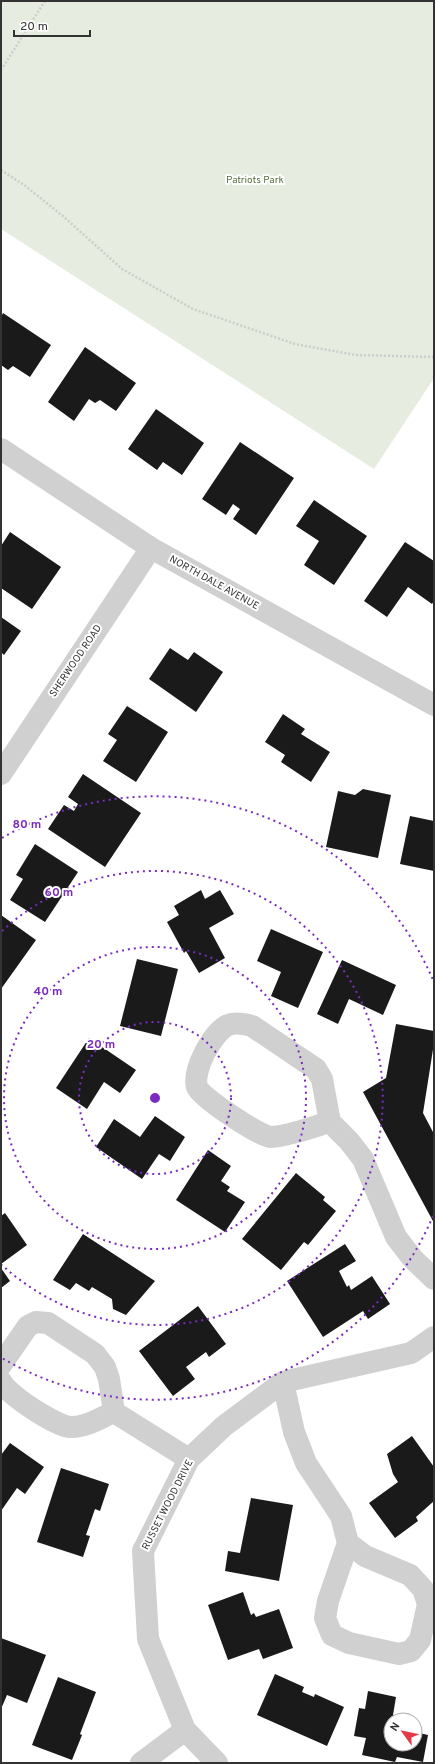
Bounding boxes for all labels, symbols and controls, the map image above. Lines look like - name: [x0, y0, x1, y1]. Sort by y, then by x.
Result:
- scale bar: [14, 12, 90, 38]
- text: 20 m: [20, 19, 48, 35]
- park label: Patriots Park: [226, 174, 284, 187]
- street label: NORTH DALE AVENUE: [167, 553, 261, 613]
- street label: SHERWOOD ROAD: [47, 622, 105, 700]
- text: 80 m: [13, 817, 41, 833]
- text: 60 m: [45, 885, 73, 901]
- text: 40 m: [33, 984, 63, 1000]
- text: 20 m: [87, 1037, 115, 1053]
- centre of rings: [148, 1091, 162, 1105]
- street label: RUSSET WOOD DRIVE: [140, 1458, 196, 1552]
- north arrow: [383, 1712, 423, 1752]
- text: N: [387, 1720, 403, 1734]

